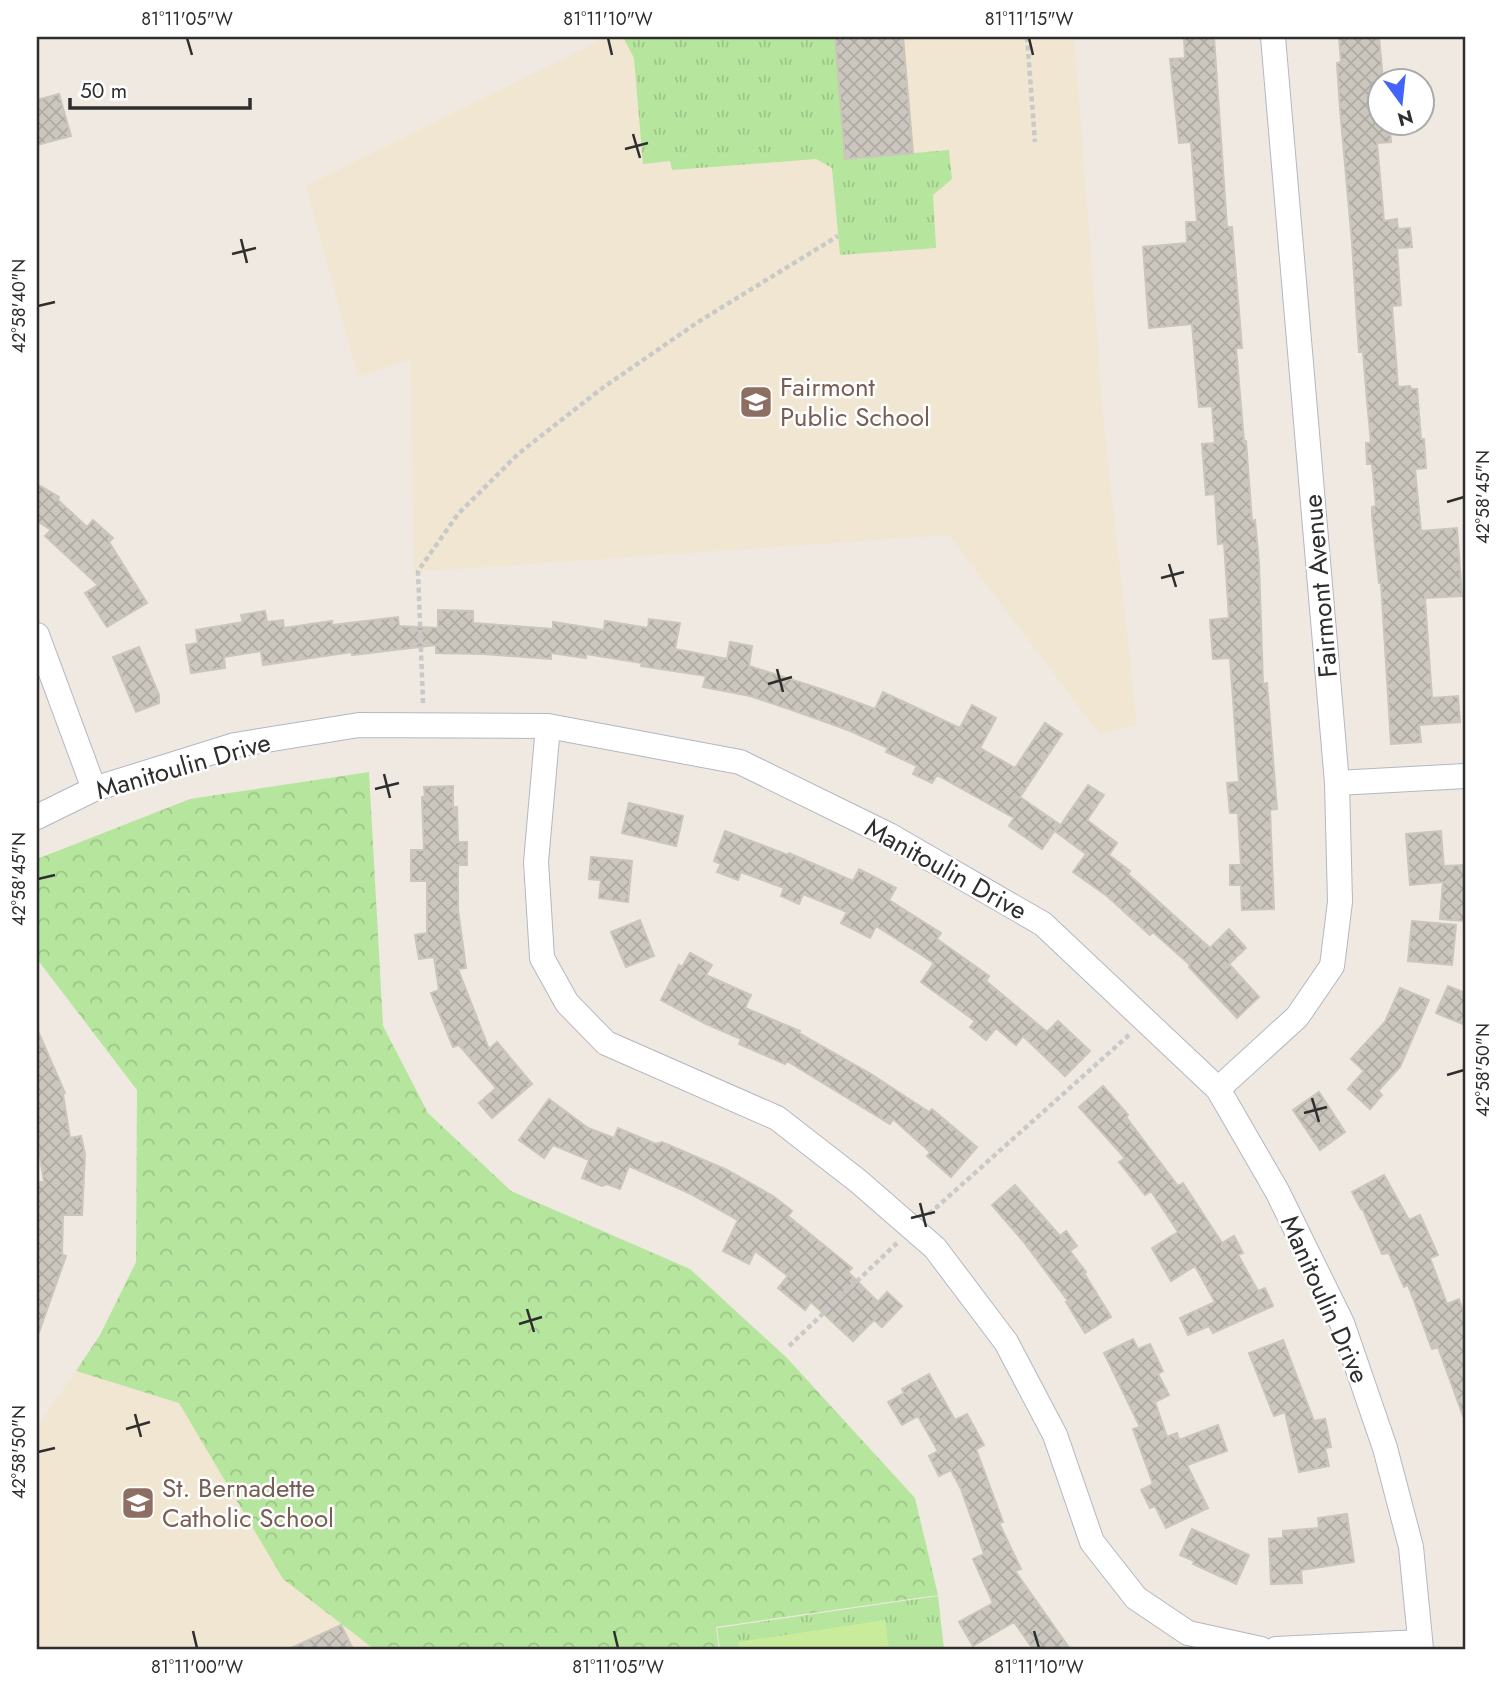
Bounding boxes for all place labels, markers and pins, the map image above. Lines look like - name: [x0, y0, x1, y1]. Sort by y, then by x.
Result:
- place label: Fairmont Public School: [780, 368, 930, 436]
- school or university icon: Fairmont Public School: [737, 383, 775, 421]
- place label: St. Bernadette Catholic School: [162, 1469, 334, 1537]
- school or university icon: St. Bernadette Catholic School: [119, 1484, 157, 1522]

